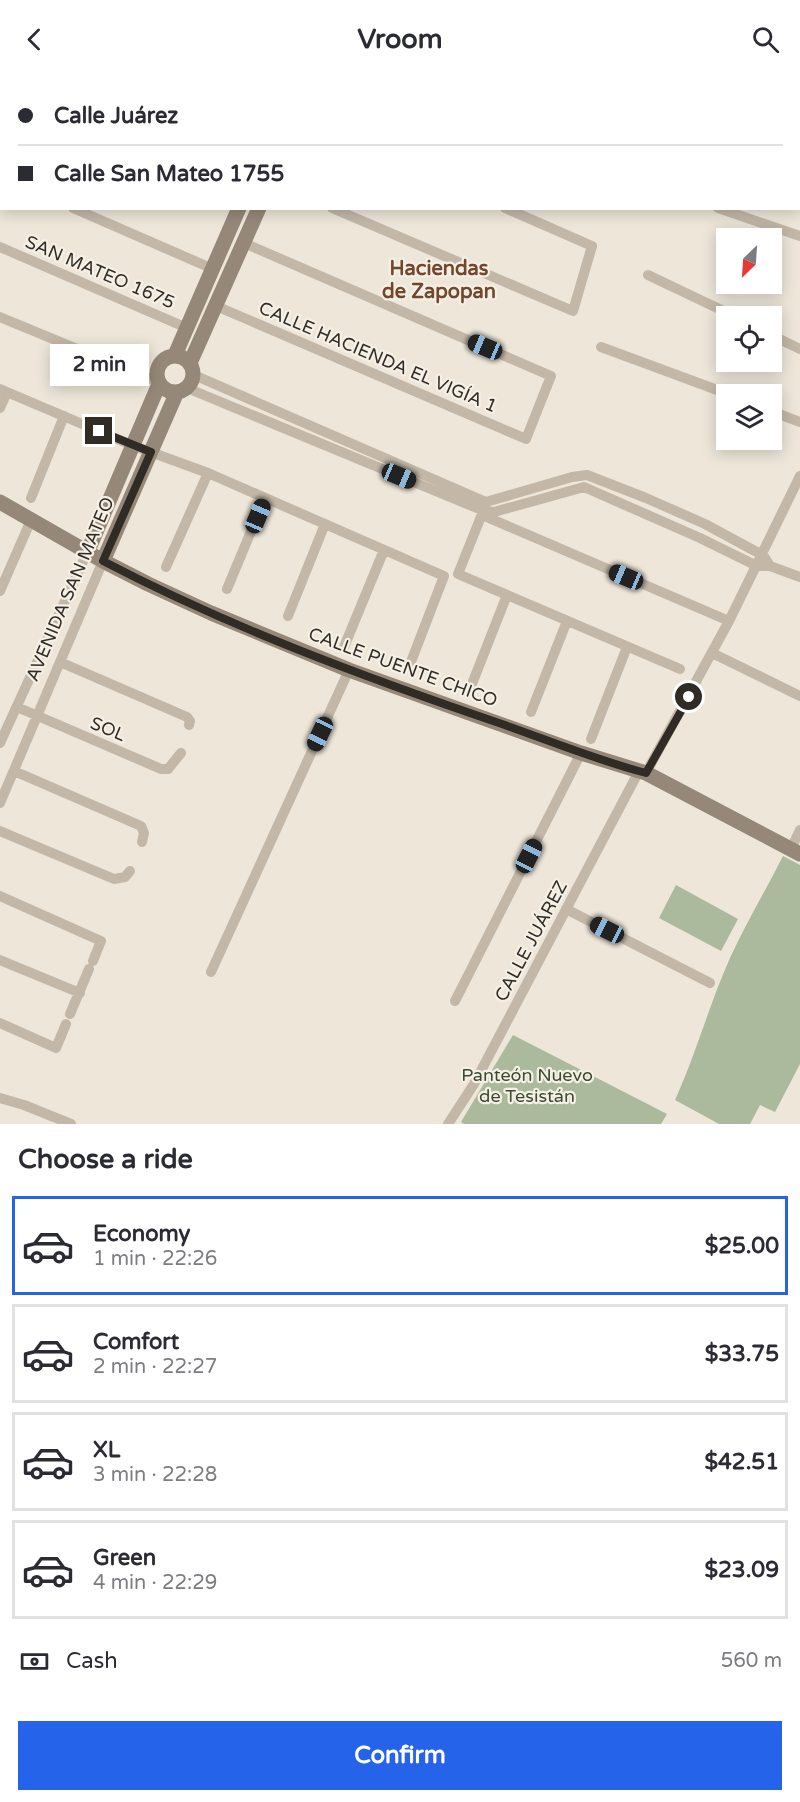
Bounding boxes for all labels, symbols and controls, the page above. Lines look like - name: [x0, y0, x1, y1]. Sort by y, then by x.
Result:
- icon: back: [18, 23, 51, 56]
- text: Vroom: [357, 23, 443, 56]
- icon: search: [749, 23, 782, 56]
- text: Calle Juárez: [54, 103, 178, 129]
- text: Calle San Mateo 1755: [54, 161, 284, 187]
- north arrow: [716, 228, 782, 294]
- map controls: [716, 228, 782, 450]
- street label: SAN MATEO 1675: [22, 231, 178, 313]
- district label: Haciendas de Zapopan: [382, 257, 496, 304]
- street label: CALLE HACIENDA EL VIGÍA 1: [255, 297, 501, 417]
- button: locate: [716, 306, 782, 372]
- car: [465, 332, 505, 362]
- callout: 2 min: [50, 344, 148, 386]
- text: 2 min: [73, 353, 126, 377]
- button: layers: [716, 384, 782, 450]
- route end: [85, 417, 112, 444]
- car: [379, 461, 419, 491]
- street label: AVENIDA SAN MATEO: [21, 494, 119, 684]
- car: [243, 496, 273, 536]
- car: [606, 562, 646, 592]
- street label: CALLE PUENTE CHICO: [305, 623, 501, 711]
- route start: [675, 683, 702, 710]
- street label: SOL: [87, 712, 129, 746]
- car: [304, 714, 336, 754]
- car: [513, 836, 545, 876]
- street label: CALLE JUÁREZ: [490, 877, 572, 1005]
- car: [587, 914, 627, 946]
- park label: Panteón Nuevo de Tesistán: [461, 1064, 593, 1107]
- text: Choose a ride: [18, 1143, 193, 1176]
- icon: car: [21, 1219, 75, 1273]
- text: Economy: [93, 1221, 190, 1247]
- text: $25.00: [705, 1233, 779, 1259]
- text: 1 min · 22:26: [93, 1247, 217, 1271]
- icon: car: [21, 1327, 75, 1381]
- text: Comfort: [93, 1329, 179, 1355]
- text: $33.75: [705, 1341, 779, 1367]
- text: 2 min · 22:27: [93, 1355, 217, 1379]
- icon: car: [21, 1435, 75, 1489]
- text: XL: [93, 1437, 120, 1463]
- text: $42.51: [704, 1449, 779, 1475]
- text: 3 min · 22:28: [93, 1463, 217, 1487]
- icon: car: [21, 1543, 75, 1597]
- text: Green: [93, 1545, 156, 1571]
- text: $23.09: [704, 1557, 779, 1583]
- text: 4 min · 22:29: [93, 1571, 217, 1595]
- icon: cash: [18, 1645, 51, 1678]
- text: Cash: [66, 1648, 118, 1674]
- text: 560 m: [721, 1649, 782, 1673]
- button: Confirm: [18, 1721, 782, 1790]

